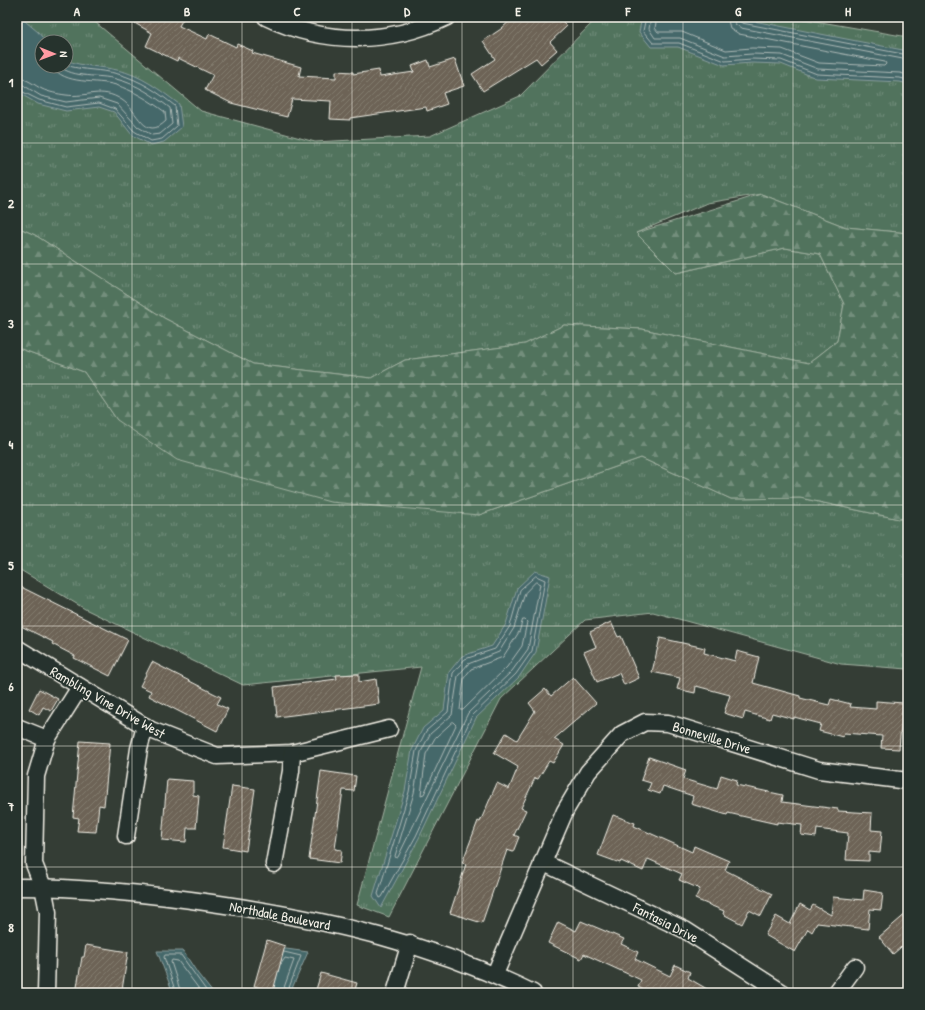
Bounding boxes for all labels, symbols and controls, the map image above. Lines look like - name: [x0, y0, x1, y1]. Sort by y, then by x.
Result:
- text: A: [74, 2, 81, 20]
- text: B: [184, 2, 191, 20]
- text: C: [293, 2, 301, 20]
- text: D: [404, 2, 411, 20]
- text: E: [515, 2, 521, 20]
- text: F: [625, 2, 632, 20]
- text: G: [735, 2, 742, 20]
- text: H: [845, 2, 851, 20]
- north arrow: [34, 34, 74, 74]
- text: N: [57, 51, 71, 57]
- text: 1: [9, 73, 14, 91]
- text: 2: [8, 194, 15, 212]
- text: 3: [8, 314, 14, 332]
- text: 4: [9, 435, 14, 453]
- text: 5: [8, 556, 14, 574]
- street label: Rambling Vine Drive West: [47, 661, 169, 744]
- text: 6: [8, 677, 14, 695]
- street label: Bonneville Drive: [671, 716, 754, 758]
- text: 7: [7, 797, 15, 815]
- street label: Northdale Boulevard: [228, 896, 333, 934]
- street label: Fantasia Drive: [629, 897, 702, 947]
- text: 8: [8, 918, 14, 936]

